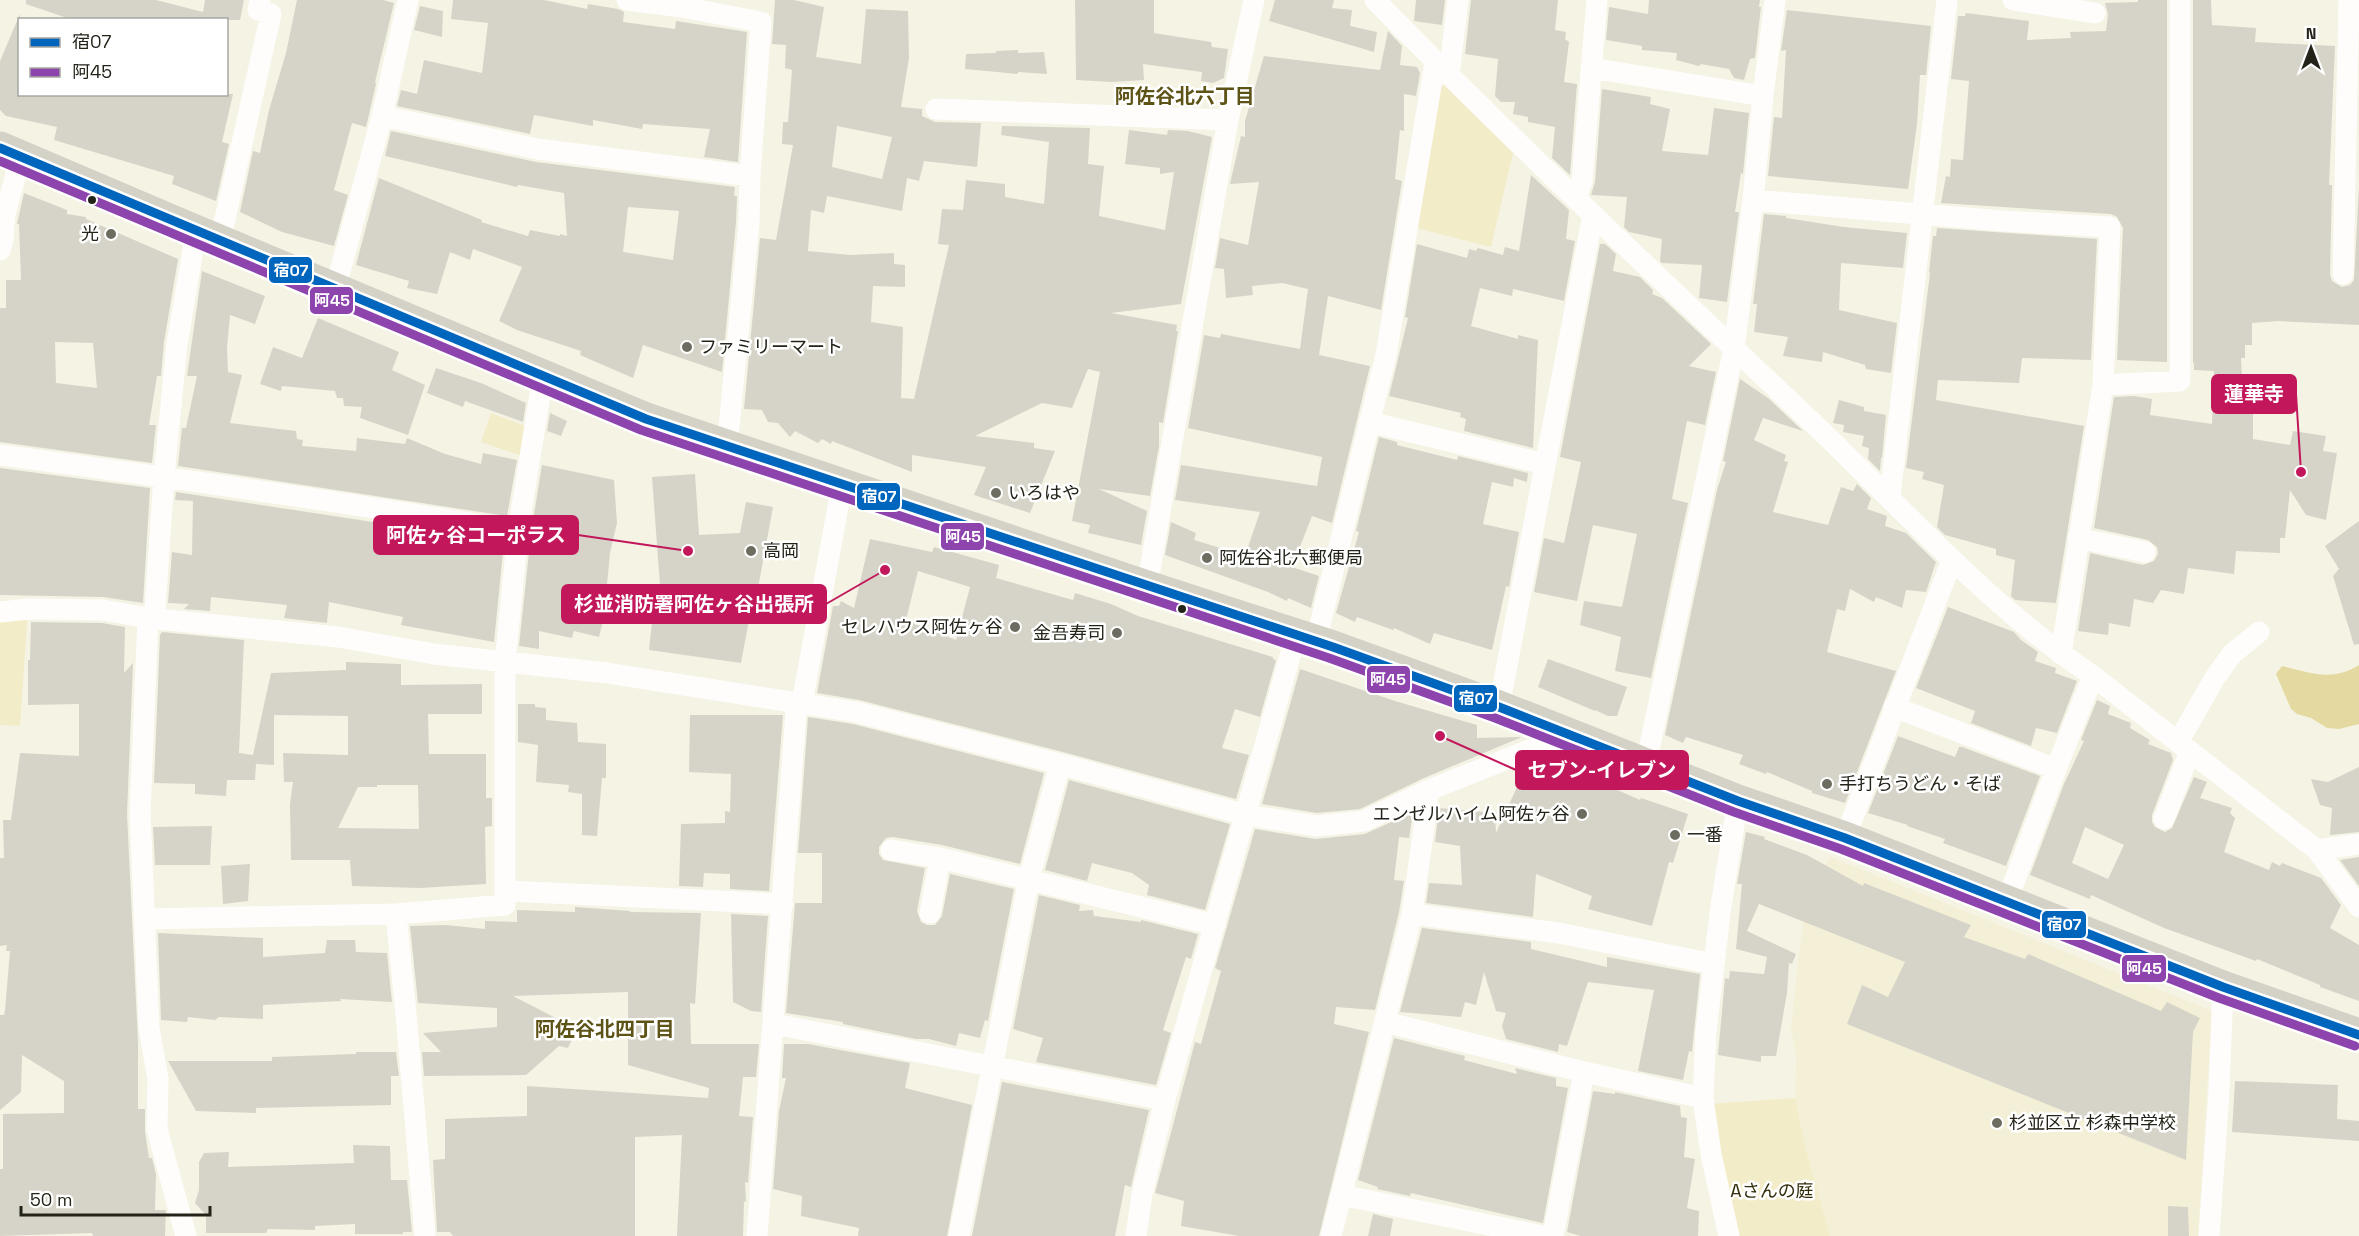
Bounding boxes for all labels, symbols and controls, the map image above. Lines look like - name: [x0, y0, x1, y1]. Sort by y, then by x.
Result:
- legend: [18, 18, 228, 96]
- north arrow: [2281, 18, 2341, 78]
- text: N: [2306, 23, 2316, 44]
- text: 宿07: [72, 30, 111, 53]
- text: 阿45: [72, 60, 112, 83]
- district label: 阿佐谷北六丁目: [1115, 83, 1255, 109]
- unlabelled marker: [86, 194, 98, 206]
- place label: 光: [81, 222, 99, 245]
- marker: 光: [104, 227, 118, 241]
- line badge: 宿07: [268, 256, 313, 284]
- text: 宿07: [274, 260, 309, 281]
- line badge: 阿45: [309, 286, 354, 315]
- text: 阿45: [314, 290, 350, 311]
- place label: ファミリーマート: [699, 335, 843, 358]
- marker: ファミリーマート: [680, 340, 694, 354]
- callout: 蓮華寺: [2212, 375, 2296, 413]
- text: 蓮華寺: [2224, 381, 2284, 407]
- place label: いろはや: [1008, 481, 1080, 504]
- line badge: 宿07: [856, 482, 901, 511]
- text: 宿07: [862, 486, 897, 507]
- marker: いろはや: [989, 486, 1003, 500]
- callout: 阿佐ヶ谷コーポラス: [374, 516, 578, 554]
- text: 阿佐ヶ谷コーポラス: [386, 522, 566, 548]
- line badge: 阿45: [940, 522, 985, 551]
- text: 阿45: [945, 526, 981, 547]
- place label: 高岡: [763, 539, 799, 562]
- marker: 高岡: [744, 544, 758, 558]
- place label: 阿佐谷北六郵便局: [1219, 546, 1363, 569]
- marker: 阿佐谷北六郵便局: [1200, 551, 1214, 565]
- callout: 杉並消防署阿佐ヶ谷出張所: [562, 585, 826, 623]
- text: 杉並消防署阿佐ヶ谷出張所: [574, 591, 814, 617]
- unlabelled marker: [1176, 603, 1188, 615]
- place label: セレハウス阿佐ヶ谷: [841, 615, 1003, 638]
- marker: セレハウス阿佐ヶ谷: [1008, 620, 1022, 634]
- place label: 金吾寿司: [1033, 621, 1105, 644]
- marker: 金吾寿司: [1110, 626, 1124, 640]
- line badge: 阿45: [1366, 665, 1411, 694]
- text: 阿45: [1370, 669, 1406, 690]
- line badge: 宿07: [1453, 684, 1498, 713]
- text: 宿07: [1459, 688, 1494, 709]
- callout: セブン-イレブン: [1516, 751, 1688, 789]
- text: セブン-イレブン: [1528, 757, 1676, 783]
- place label: 手打ちうどん・そば: [1839, 772, 2001, 795]
- marker: 手打ちうどん・そば: [1820, 777, 1834, 791]
- place label: エンゼルハイム阿佐ヶ谷: [1373, 802, 1570, 825]
- marker: エンゼルハイム阿佐ヶ谷: [1575, 807, 1589, 821]
- place label: 一番: [1687, 823, 1723, 846]
- marker: 一番: [1668, 828, 1682, 842]
- line badge: 宿07: [2041, 910, 2087, 939]
- text: 宿07: [2047, 914, 2082, 935]
- line badge: 阿45: [2121, 954, 2167, 983]
- text: 阿45: [2126, 958, 2162, 979]
- district label: 阿佐谷北四丁目: [535, 1016, 675, 1042]
- place label: 杉並区立 杉森中学校: [2009, 1111, 2176, 1134]
- marker: 杉並区立 杉森中学校: [1990, 1116, 2004, 1130]
- scale bar: [21, 1179, 210, 1217]
- park label: Aさんの庭: [1730, 1179, 1814, 1202]
- text: 50 m: [30, 1188, 72, 1211]

